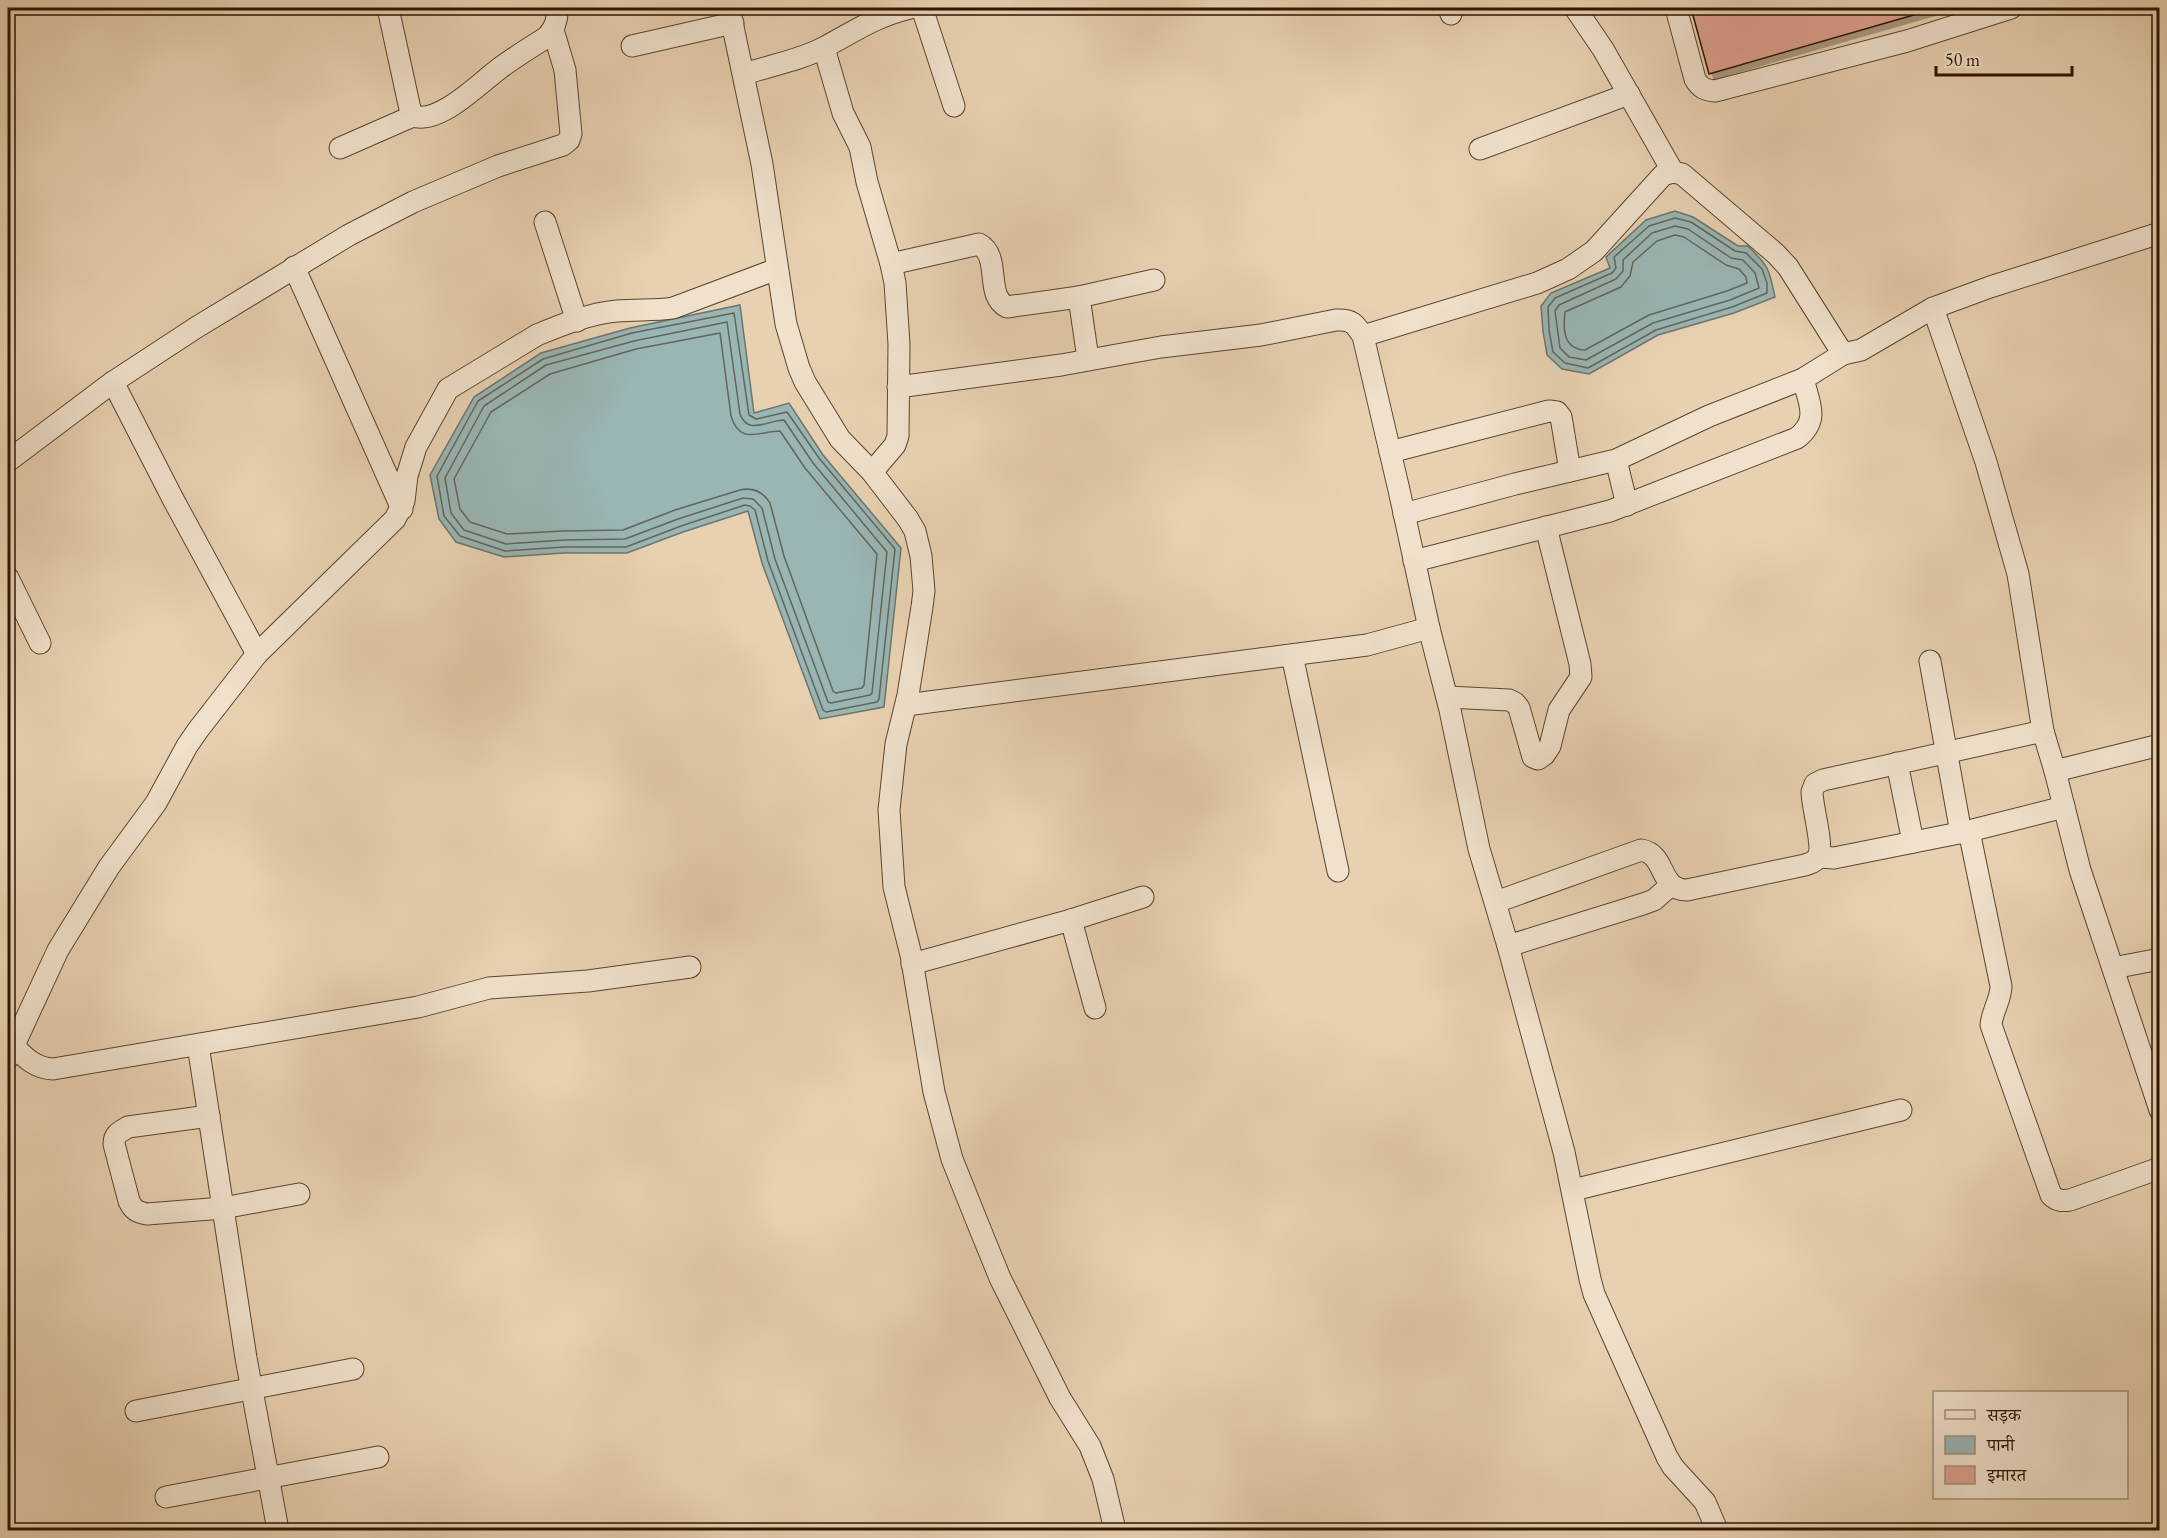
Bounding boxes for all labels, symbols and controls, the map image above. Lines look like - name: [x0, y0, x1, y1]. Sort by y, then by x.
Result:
- scale bar: [1936, 39, 2072, 77]
- text: 50 m: [1945, 48, 1980, 71]
- legend: [1933, 1391, 2128, 1499]
- text: सड़क: [1986, 1403, 2022, 1426]
- text: पानी: [1986, 1433, 2016, 1456]
- text: इमारत: [1986, 1463, 2027, 1486]

